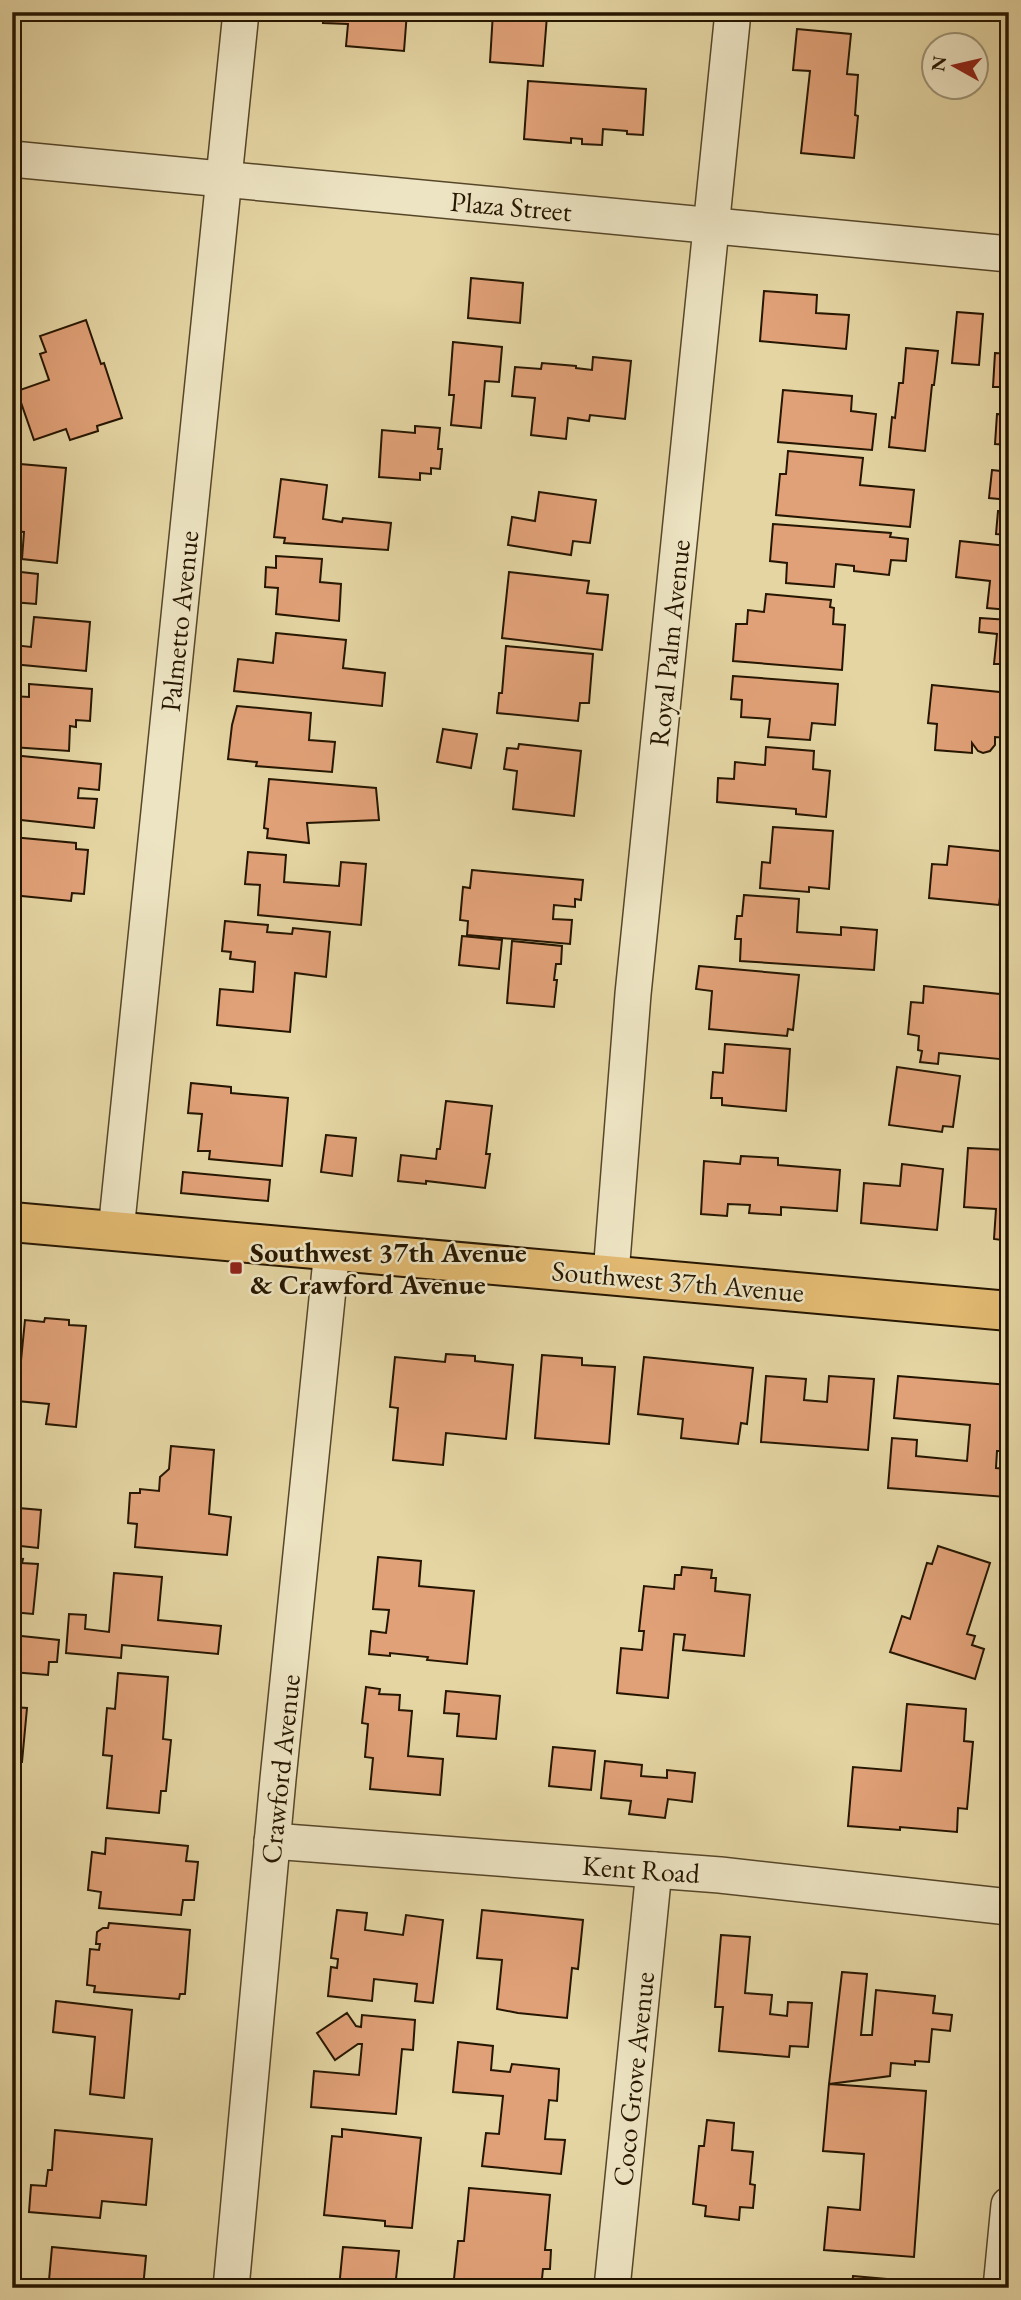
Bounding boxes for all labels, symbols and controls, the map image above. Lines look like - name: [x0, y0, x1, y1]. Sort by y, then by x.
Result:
- north arrow: [920, 32, 990, 102]
- text: N: [925, 54, 952, 73]
- street label: Plaza Street: [449, 183, 573, 229]
- street label: Palmetto Avenue: [152, 529, 206, 713]
- street label: Royal Palm Avenue: [640, 538, 698, 748]
- place label: Southwest 37th Avenue & Crawford Avenue: [250, 1234, 527, 1302]
- street label: Southwest 37th Avenue: [550, 1252, 806, 1310]
- marker: Southwest 37th Avenue & Crawford Avenue: [228, 1260, 244, 1276]
- street label: Crawford Avenue: [252, 1672, 308, 1866]
- street label: Kent Road: [581, 1847, 702, 1891]
- street label: Coco Grove Avenue: [604, 1970, 662, 2188]

